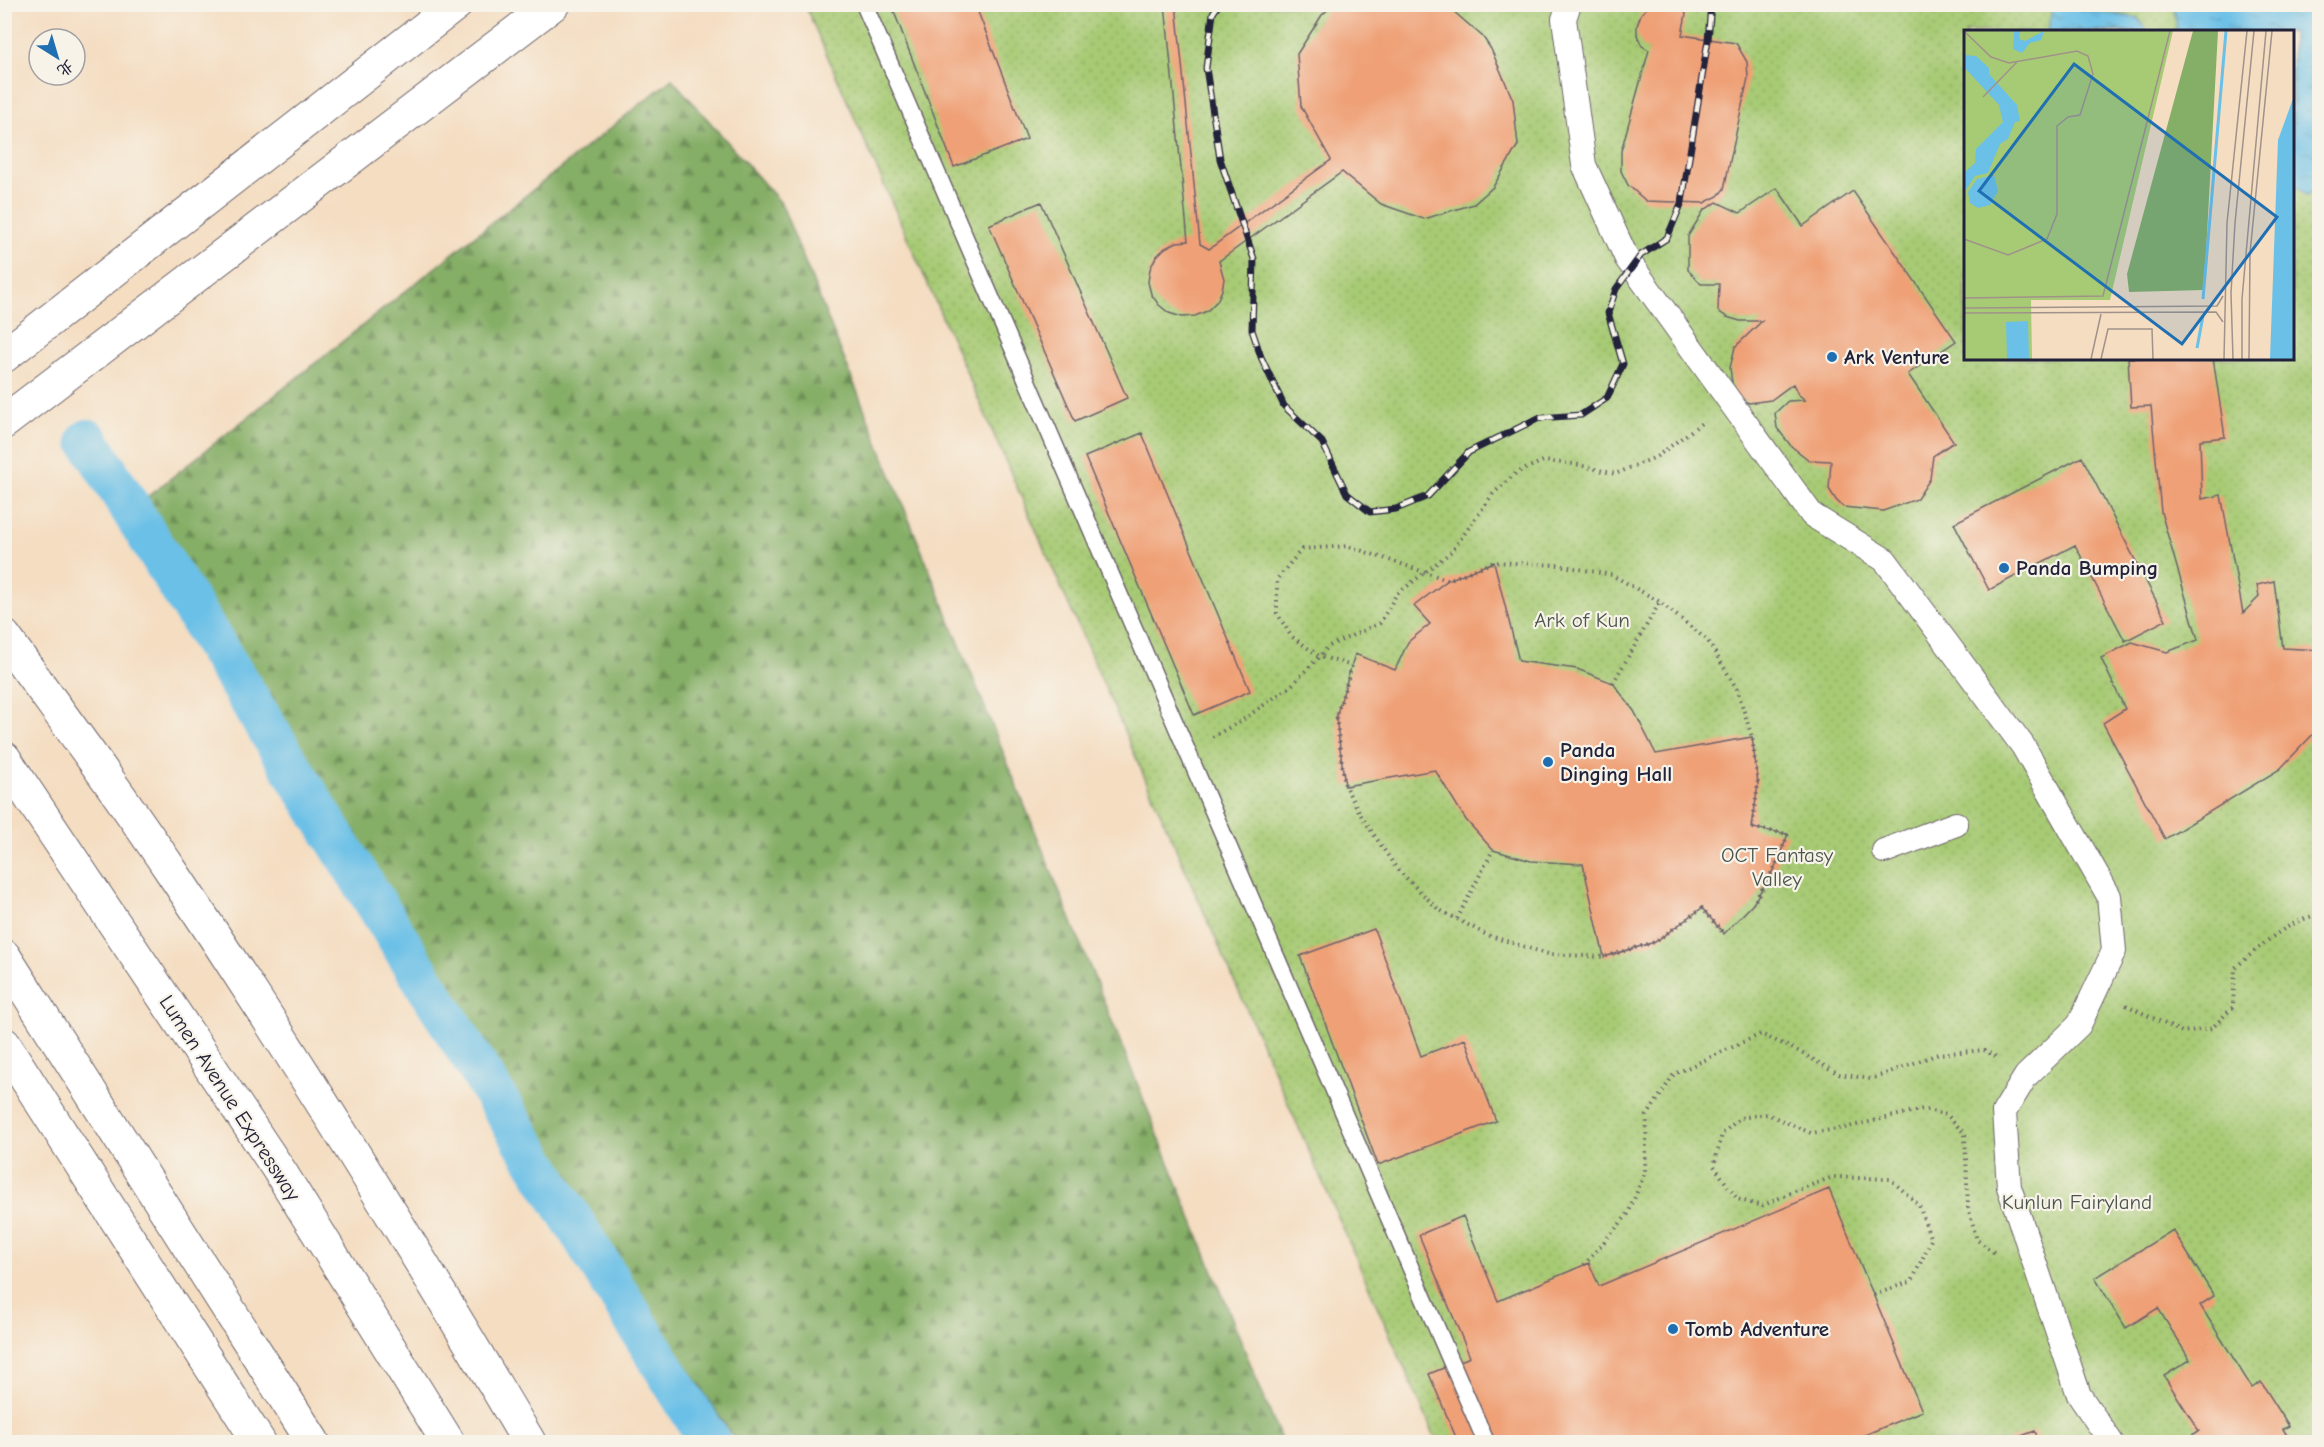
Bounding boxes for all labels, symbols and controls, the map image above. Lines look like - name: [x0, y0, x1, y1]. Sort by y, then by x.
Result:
- north arrow: [27, 27, 87, 87]
- inset map: [1964, 30, 2294, 360]
- text: 北: [54, 56, 77, 80]
- place label: Ark Venture: [1844, 345, 1949, 369]
- marker: Ark Venture: [1825, 350, 1839, 364]
- place label: Panda Bumping: [2016, 556, 2158, 580]
- marker: Panda Bumping: [1997, 561, 2011, 575]
- park label: Ark of Kun: [1534, 608, 1630, 632]
- place label: Panda Dinging Hall: [1560, 738, 1672, 786]
- marker: Panda Dinging Hall: [1541, 755, 1555, 769]
- park label: OCT Fantasy Valley: [1721, 843, 1834, 891]
- street label: Lumen Avenue Expressway: [154, 991, 306, 1206]
- park label: Kunlun Fairyland: [2002, 1190, 2152, 1214]
- place label: Tomb Adventure: [1685, 1317, 1829, 1341]
- marker: Tomb Adventure: [1666, 1322, 1680, 1336]

